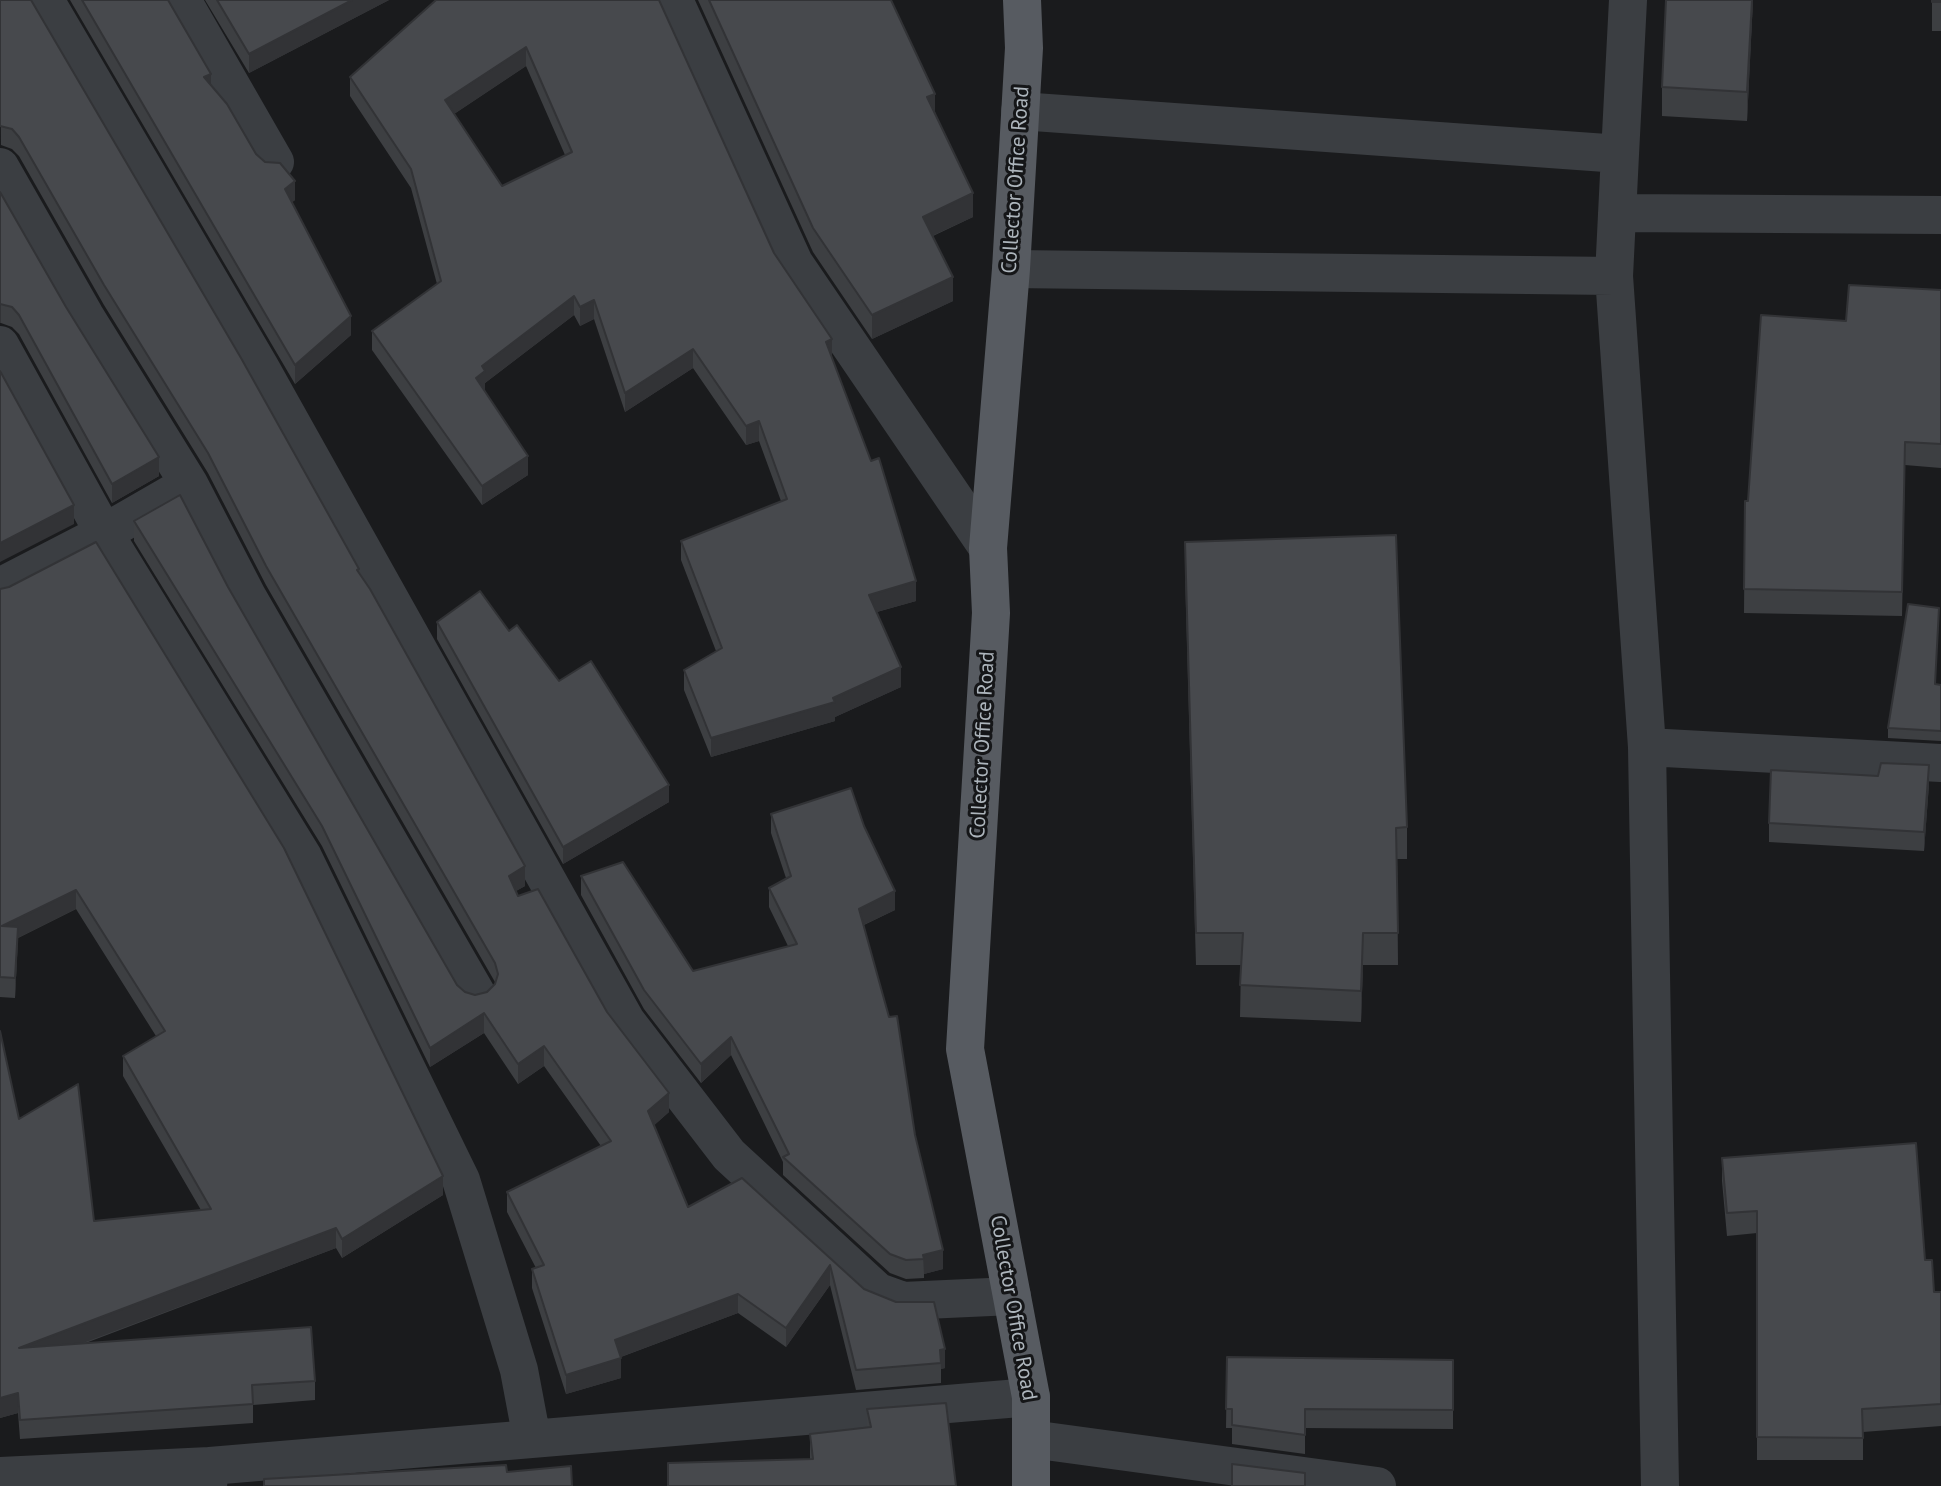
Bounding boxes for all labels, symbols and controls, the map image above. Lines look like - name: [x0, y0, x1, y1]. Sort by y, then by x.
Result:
- street label: Collector Office Road: [997, 86, 1035, 274]
- street label: Collector Office Road: [966, 651, 1000, 839]
- street label: Collector Office Road: [984, 1213, 1042, 1403]

